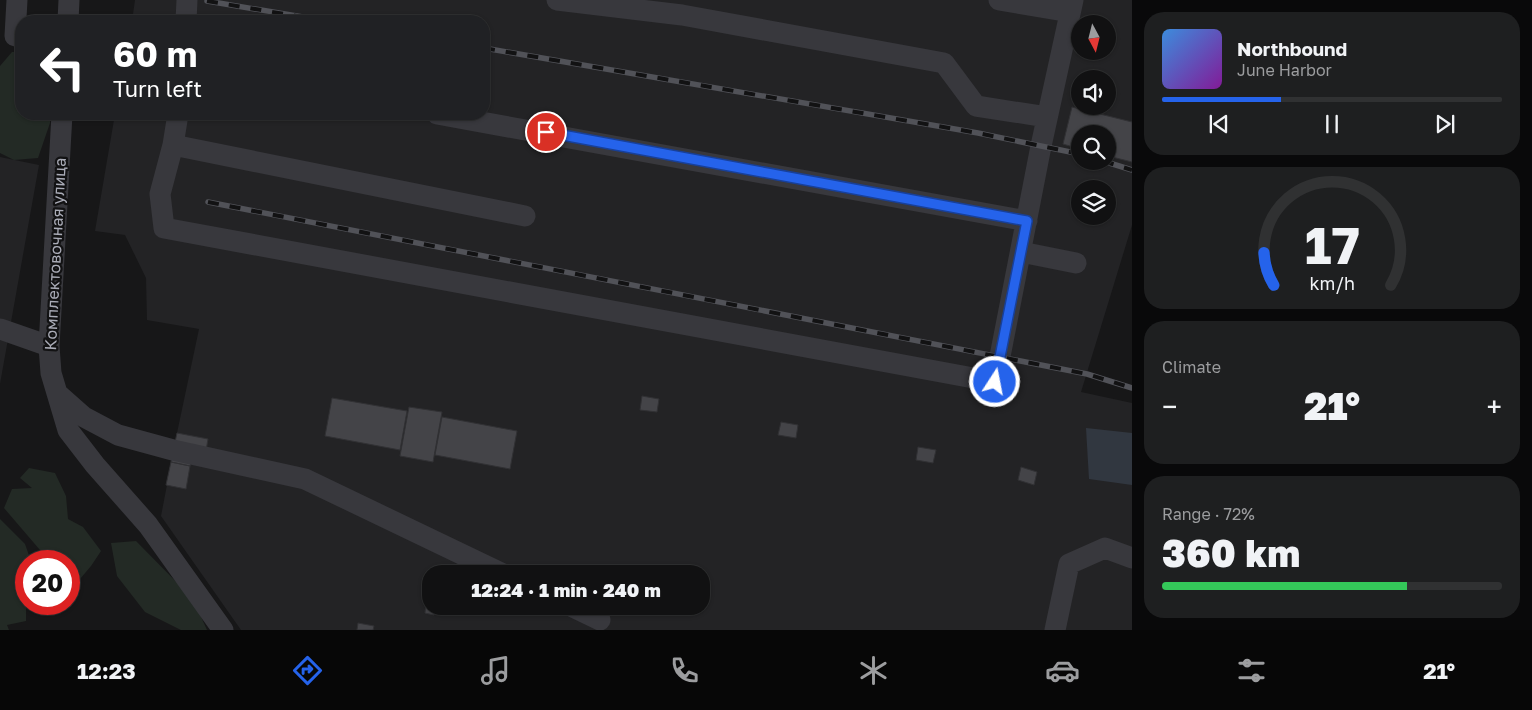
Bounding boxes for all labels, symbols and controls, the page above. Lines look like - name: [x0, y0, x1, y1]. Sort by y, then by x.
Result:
- north arrow: [1071, 15, 1116, 60]
- map controls: [1071, 15, 1116, 225]
- text: 60 m: [113, 33, 197, 75]
- icon: left: [30, 35, 95, 100]
- text: Northbound: [1237, 37, 1347, 60]
- text: June Harbor: [1237, 60, 1332, 80]
- button: sound: [1071, 70, 1116, 115]
- text: Turn left: [113, 75, 202, 102]
- icon: previous: [1205, 110, 1233, 138]
- icon: pause: [1318, 110, 1346, 138]
- icon: next: [1431, 110, 1459, 138]
- pin: [525, 111, 567, 153]
- icon: arrive: [532, 118, 560, 146]
- button: search: [1071, 125, 1116, 170]
- street label: Комплектовочная улица: [40, 157, 70, 351]
- button: layers: [1071, 180, 1116, 225]
- text: 17: [1304, 213, 1360, 275]
- text: km/h: [1309, 272, 1355, 294]
- position arrow: [968, 355, 1020, 407]
- text: Climate: [1162, 357, 1221, 377]
- text: 21°: [1304, 383, 1360, 428]
- text: −: [1162, 390, 1177, 423]
- text: +: [1487, 390, 1502, 423]
- text: Range · 72%: [1162, 504, 1255, 524]
- text: 360 km: [1162, 530, 1300, 575]
- speed limit sign: 20: [15, 550, 80, 615]
- text: 12:24 · 1 min · 240 m: [471, 578, 661, 601]
- icon: directions: [290, 653, 325, 688]
- icon: music: [478, 653, 513, 688]
- icon: phone: [667, 653, 702, 688]
- icon: climate: [856, 653, 891, 688]
- icon: car: [1045, 653, 1080, 688]
- icon: filters: [1234, 653, 1269, 688]
- text: 12:23: [77, 657, 136, 684]
- text: 21°: [1423, 657, 1455, 684]

